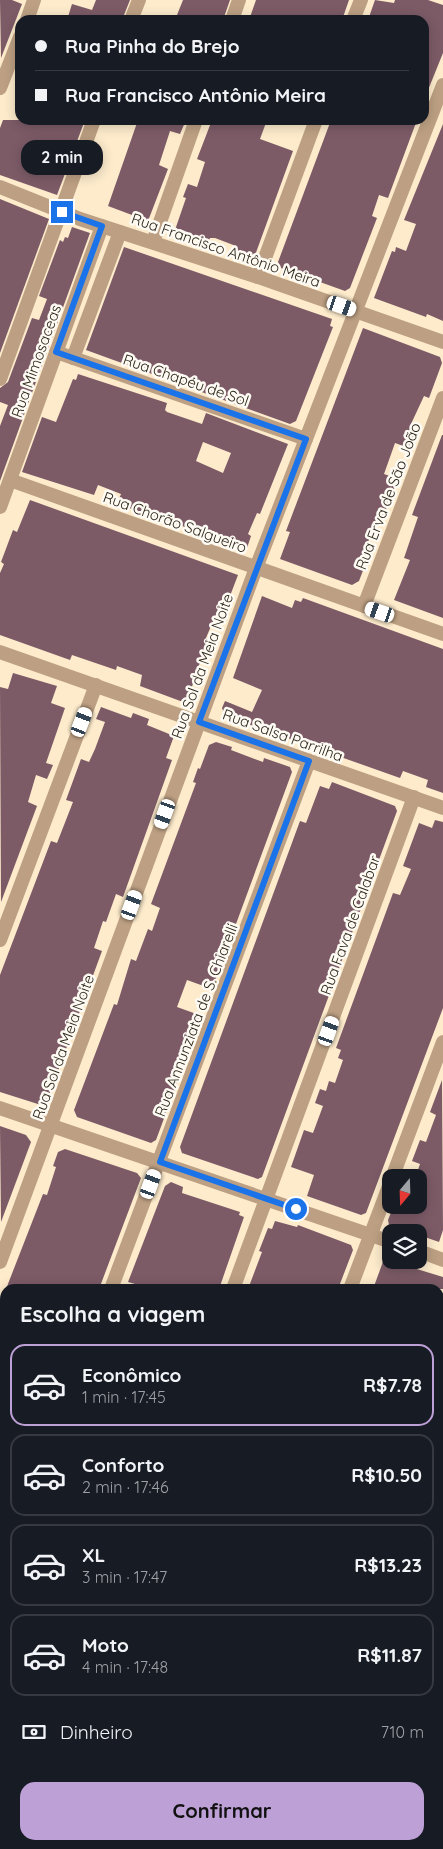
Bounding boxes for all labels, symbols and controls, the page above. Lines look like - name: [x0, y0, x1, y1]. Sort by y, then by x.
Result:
- text: Rua Pinha do Brejo: [65, 34, 240, 58]
- text: Rua Francisco Antônio Meira: [65, 83, 326, 107]
- callout: 2 min: [21, 140, 103, 174]
- text: 2 min: [41, 147, 83, 167]
- route end: [51, 201, 73, 223]
- street label: Rua Francisco Antônio Meira: [129, 209, 323, 291]
- car: [325, 294, 358, 318]
- street label: Rua Mimosaceas: [7, 302, 65, 420]
- street label: Rua Chapéu de Sol: [121, 350, 251, 410]
- street label: Rua Erva de São João: [351, 420, 425, 572]
- street label: Rua Chorão Salgueiro: [101, 487, 249, 557]
- street label: Rua Sol da Meia Noite: [167, 591, 237, 741]
- car: [363, 600, 396, 624]
- street label: Rua Salsa Parrilha: [220, 704, 346, 766]
- car: [69, 705, 94, 739]
- car: [152, 797, 177, 831]
- street label: Rua Fava de Calabar: [316, 853, 384, 997]
- car: [119, 888, 144, 922]
- street label: Rua Annunziata de S. Chiarelli: [150, 921, 242, 1119]
- street label: Rua Sol da Meia Noite: [28, 972, 98, 1122]
- car: [316, 1014, 341, 1048]
- car: [138, 1167, 163, 1201]
- north arrow: [382, 1169, 428, 1214]
- map controls: [382, 1169, 427, 1269]
- route start: [285, 1198, 307, 1220]
- button: layers: [382, 1224, 427, 1269]
- text: Escolha a viagem: [20, 1300, 205, 1328]
- icon: car: [22, 1363, 67, 1408]
- text: Econômico: [82, 1363, 181, 1387]
- text: R$7.78: [363, 1373, 422, 1397]
- text: 1 min · 17:45: [82, 1387, 166, 1407]
- icon: car: [22, 1453, 67, 1498]
- text: Conforto: [82, 1453, 164, 1477]
- text: R$10.50: [351, 1463, 422, 1487]
- text: 2 min · 17:46: [82, 1477, 169, 1497]
- icon: car: [22, 1543, 67, 1588]
- text: XL: [82, 1543, 105, 1567]
- text: R$13.23: [354, 1553, 422, 1577]
- text: 3 min · 17:47: [82, 1567, 167, 1587]
- icon: car: [22, 1633, 67, 1678]
- text: Moto: [82, 1633, 129, 1657]
- text: R$11.87: [357, 1643, 422, 1667]
- text: 4 min · 17:48: [82, 1657, 168, 1677]
- icon: cash: [20, 1718, 48, 1746]
- text: Dinheiro: [60, 1720, 133, 1744]
- text: 710 m: [381, 1722, 424, 1742]
- button: Confirmar: [20, 1782, 424, 1840]

